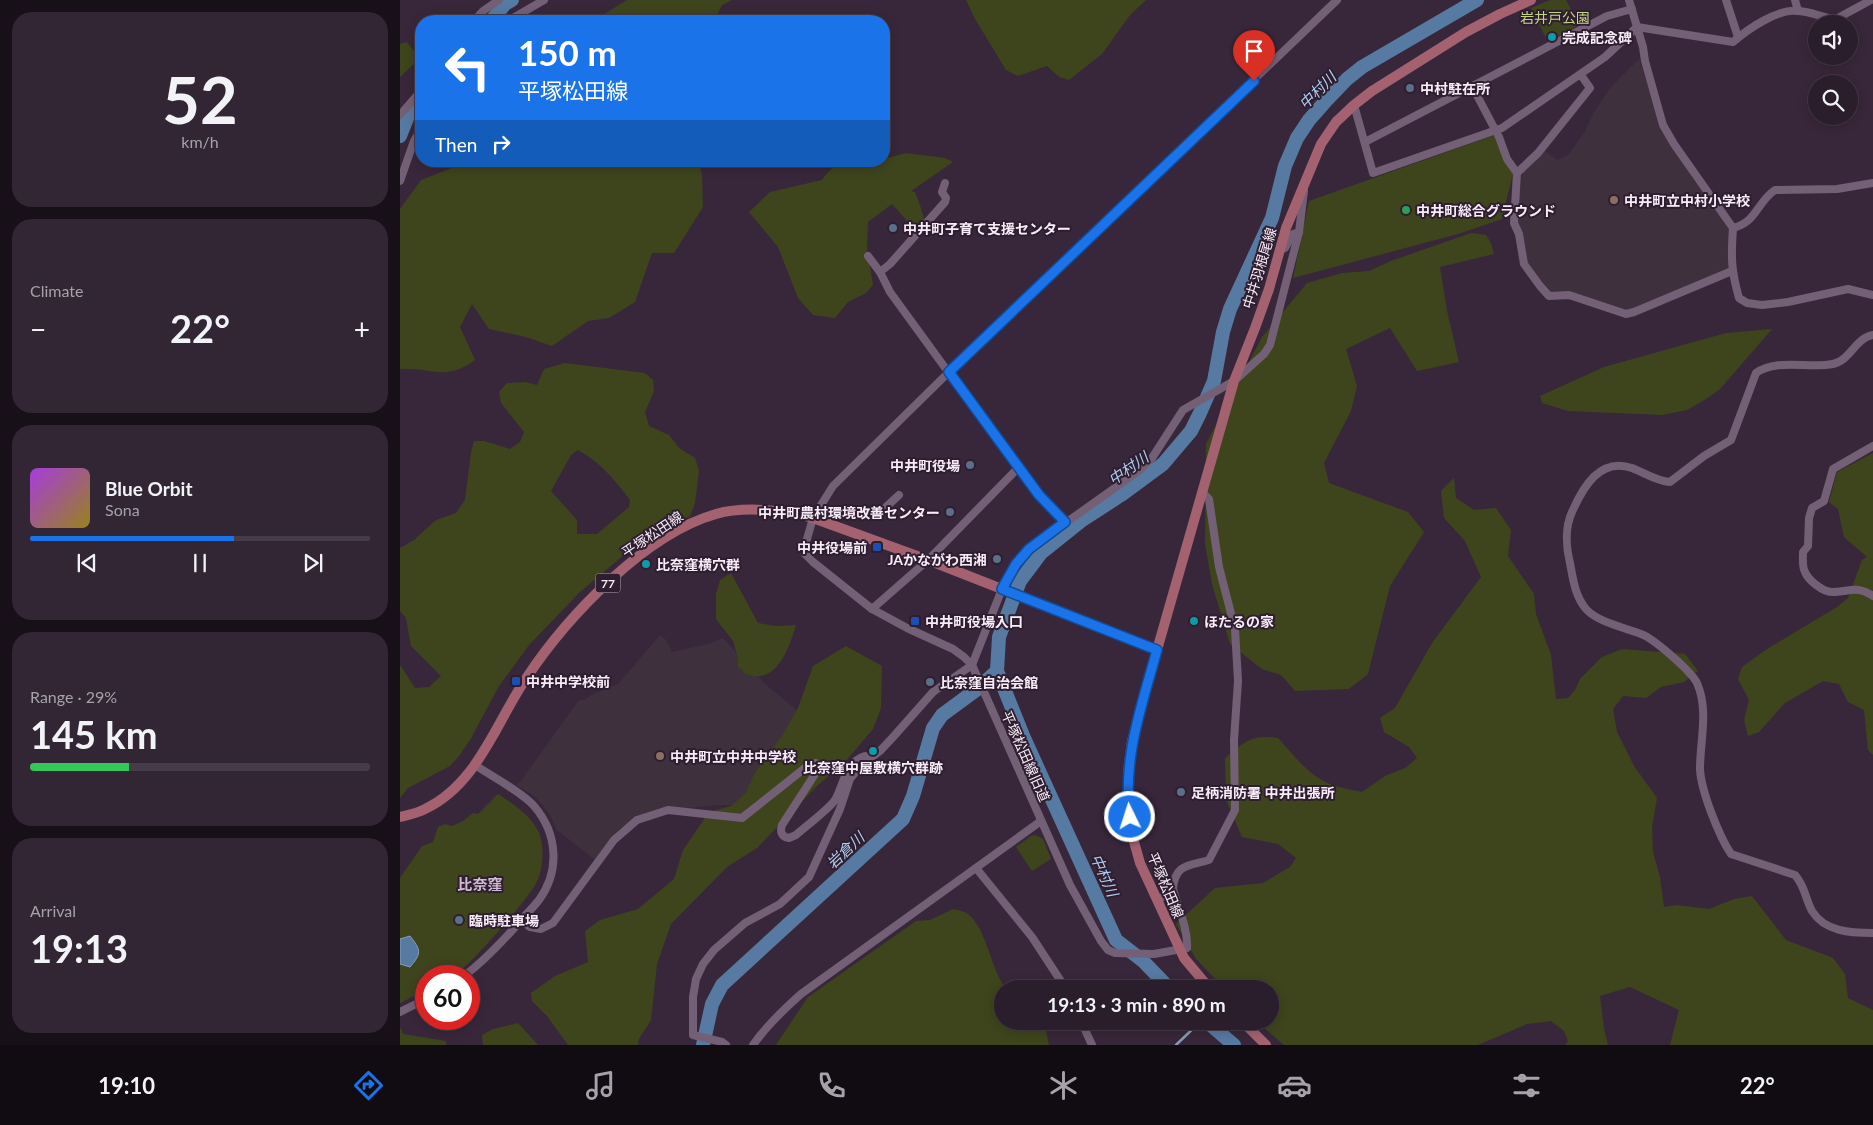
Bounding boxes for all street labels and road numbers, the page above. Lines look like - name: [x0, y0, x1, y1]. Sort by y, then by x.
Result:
- street label: 中井羽根尾線: [1239, 225, 1279, 311]
- street label: 平塚松田線: [618, 507, 686, 561]
- road number: 77: [596, 574, 620, 592]
- street label: 平塚松田線旧道: [998, 708, 1054, 804]
- street label: 平塚松田線: [1145, 849, 1187, 921]

